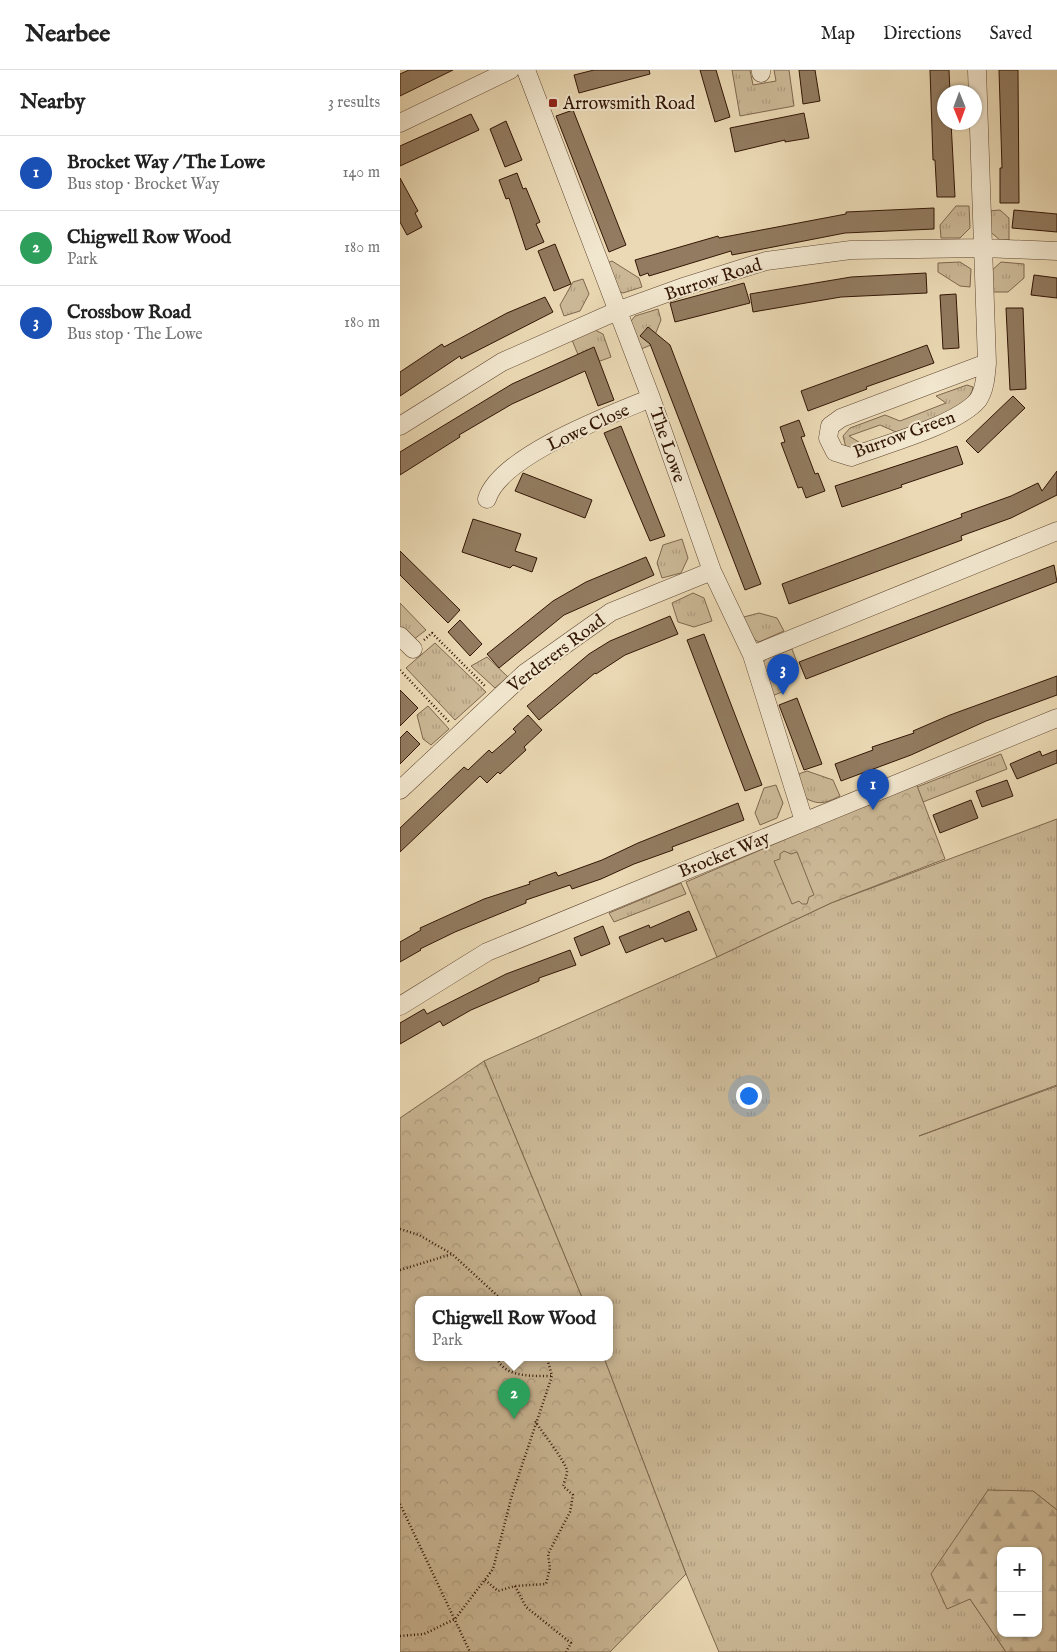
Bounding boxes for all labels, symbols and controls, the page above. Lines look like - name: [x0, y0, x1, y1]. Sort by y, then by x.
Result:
- text: Nearbee: [25, 19, 110, 50]
- text: Map: [821, 23, 855, 46]
- text: Directions: [883, 23, 961, 46]
- text: Saved: [989, 23, 1032, 46]
- north arrow: [937, 85, 982, 130]
- text: Nearby: [20, 89, 85, 116]
- text: 3 results: [328, 93, 380, 113]
- place label: Arrowsmith Road: [562, 93, 695, 116]
- marker: Arrowsmith Road: [547, 97, 559, 109]
- text: Brocket Way / The Lowe: [67, 151, 265, 175]
- text: 1: [33, 163, 39, 183]
- text: 140 m: [342, 163, 380, 183]
- text: Bus stop · Brocket Way: [67, 175, 220, 195]
- text: Chigwell Row Wood: [67, 226, 231, 250]
- text: 2: [32, 238, 40, 258]
- text: 180 m: [344, 238, 380, 258]
- text: Park: [67, 250, 97, 270]
- street label: Burrow Road: [662, 254, 765, 307]
- text: Crossbow Road: [67, 301, 191, 325]
- text: 3: [33, 313, 39, 333]
- text: 180 m: [344, 313, 380, 333]
- text: Bus stop · The Lowe: [67, 325, 203, 345]
- street label: Lowe Close: [544, 399, 634, 457]
- street label: The Lowe: [643, 405, 690, 486]
- street label: Burrow Green: [850, 406, 959, 464]
- street label: Verderers Road: [503, 610, 610, 699]
- pin: 3: [767, 654, 799, 695]
- pin: 1: [857, 769, 889, 810]
- street label: Brocket Way: [676, 827, 774, 884]
- your location: [736, 1083, 762, 1109]
- popup: [415, 1296, 613, 1361]
- text: Chigwell Row Wood: [432, 1307, 596, 1331]
- text: Park: [432, 1331, 463, 1351]
- pin: 2: [498, 1378, 530, 1419]
- map controls: [997, 1547, 1042, 1637]
- button: +: [997, 1547, 1042, 1592]
- button: −: [997, 1592, 1042, 1637]

